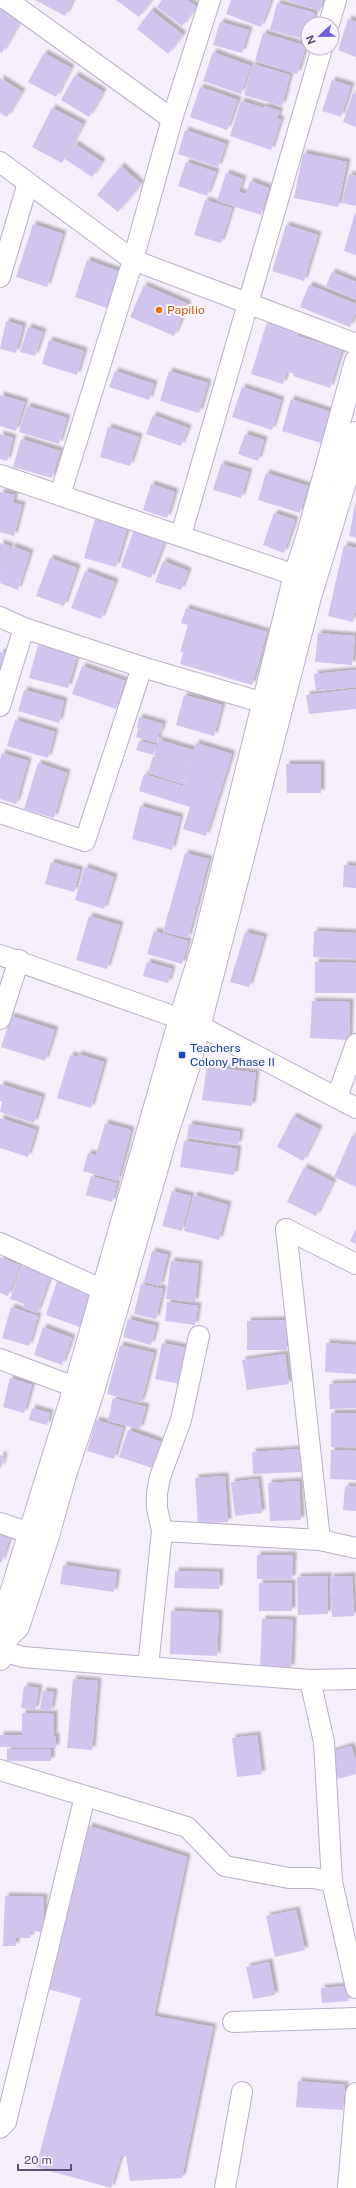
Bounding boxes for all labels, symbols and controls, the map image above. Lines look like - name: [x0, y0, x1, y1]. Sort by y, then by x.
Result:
- north arrow: [300, 16, 340, 56]
- text: N: [304, 34, 318, 46]
- place label: Papilio: [167, 303, 205, 317]
- marker: Papilio: [154, 305, 164, 315]
- place label: Teachers Colony Phase II: [190, 1041, 275, 1069]
- marker: Teachers Colony Phase II: [177, 1050, 187, 1060]
- scale bar: [18, 2146, 71, 2172]
- text: 20 m: [24, 2153, 52, 2167]

